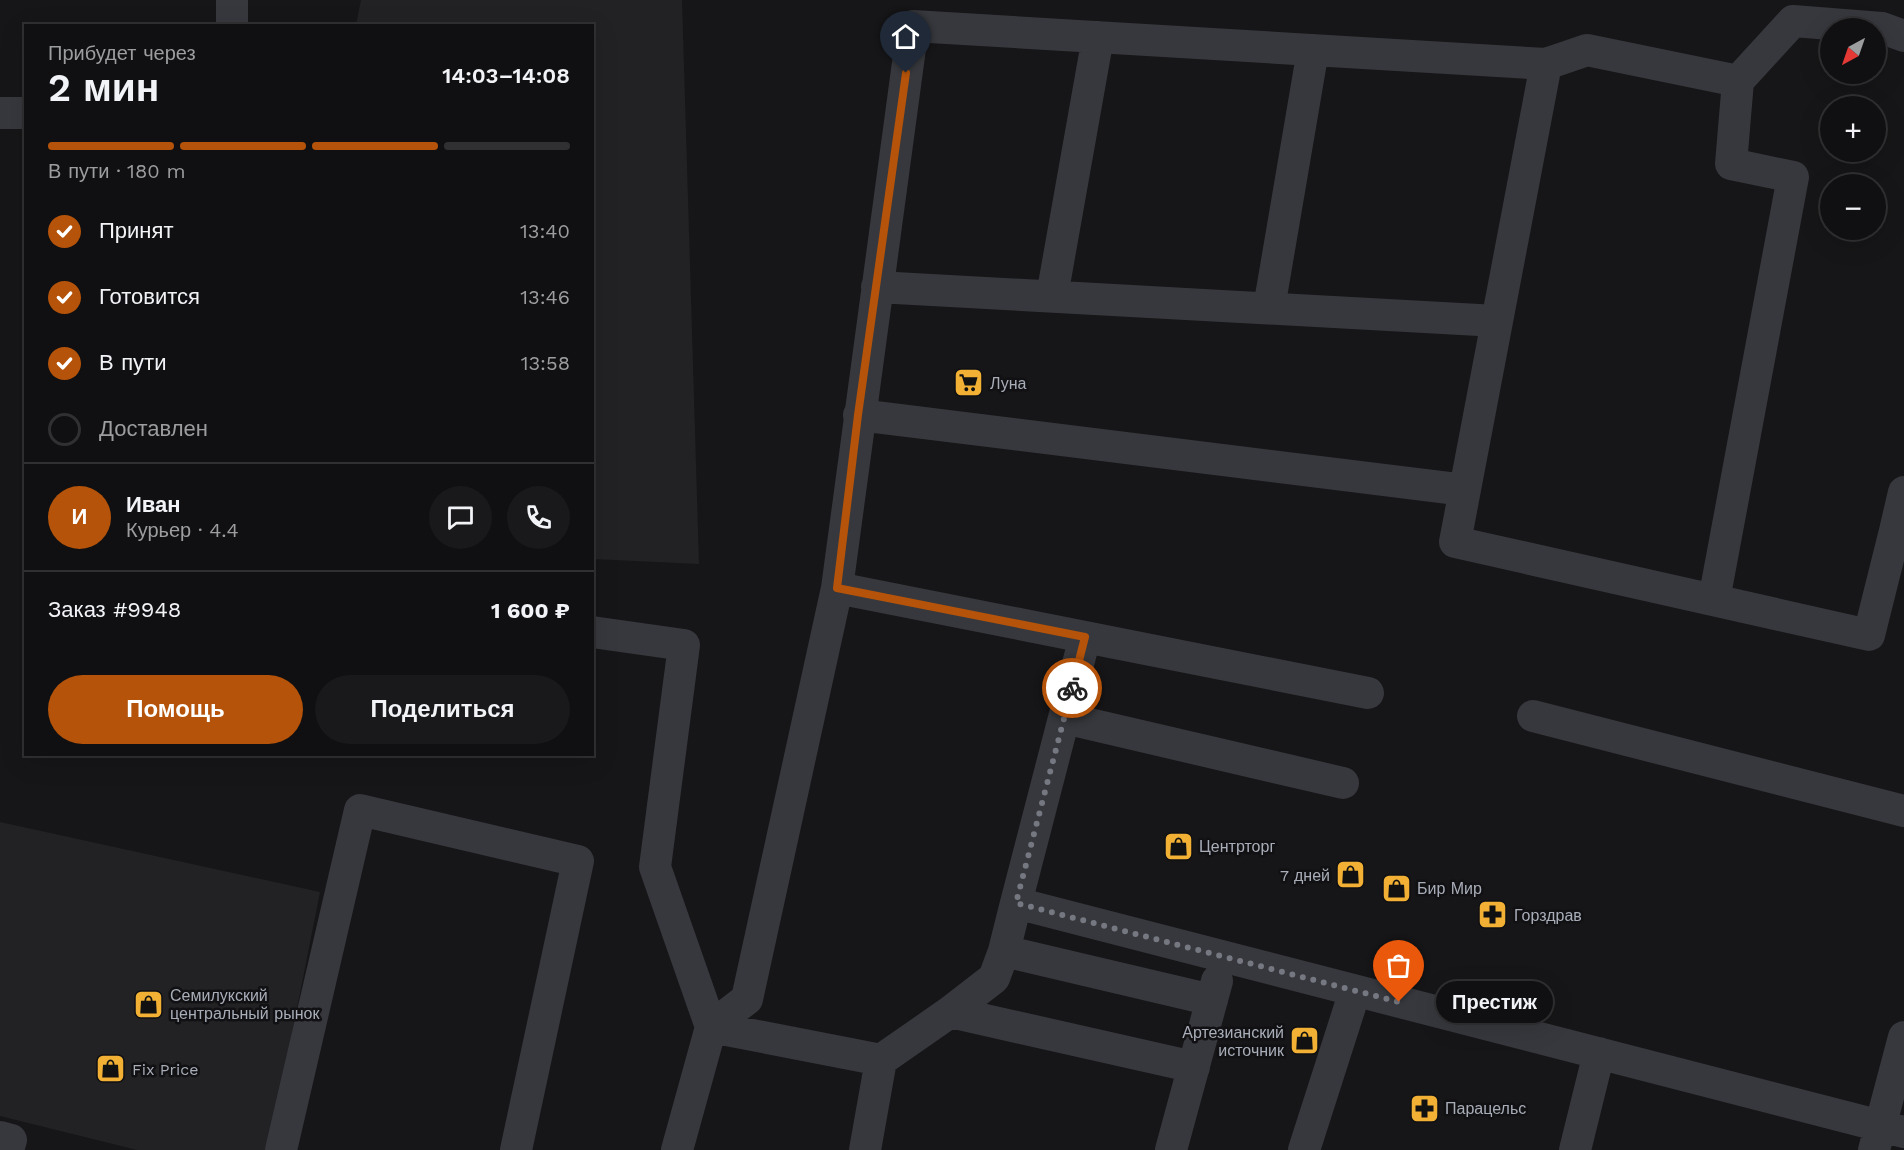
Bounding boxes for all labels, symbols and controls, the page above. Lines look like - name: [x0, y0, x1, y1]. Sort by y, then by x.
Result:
- pin: [880, 11, 931, 73]
- north arrow: [1820, 18, 1886, 84]
- map controls: [1820, 18, 1886, 240]
- icon: home: [889, 20, 922, 53]
- text: Прибудет через: [48, 41, 196, 65]
- text: 14:03–14:08: [442, 63, 570, 88]
- text: 2 мин: [48, 65, 159, 110]
- button: +: [1820, 96, 1886, 162]
- text: В пути · 180 m: [48, 159, 186, 183]
- button: −: [1820, 174, 1886, 240]
- icon: check: [48, 215, 81, 248]
- text: Принят: [99, 218, 173, 243]
- text: 13:40: [520, 219, 570, 243]
- icon: check: [48, 281, 81, 314]
- text: Готовится: [99, 284, 200, 309]
- text: 13:46: [520, 285, 570, 309]
- icon: check: [48, 347, 81, 380]
- text: В пути: [99, 350, 166, 375]
- text: 13:58: [521, 351, 570, 375]
- supermarket icon: Луна: [953, 367, 985, 399]
- place label: Луна: [990, 374, 1027, 393]
- text: Доставлен: [99, 416, 208, 441]
- button: chat: [429, 486, 492, 549]
- button: phone: [507, 486, 570, 549]
- text: Иван: [126, 492, 181, 517]
- text: И: [72, 504, 87, 529]
- text: Курьер · 4.4: [126, 518, 239, 542]
- text: Заказ #9948: [48, 597, 181, 622]
- text: 1 600 ₽: [491, 598, 570, 623]
- courier: [1042, 658, 1102, 718]
- icon: bike: [1056, 672, 1089, 705]
- button: Помощь: [48, 675, 303, 744]
- button: Поделиться: [315, 675, 570, 744]
- shop icon: Центрторг: [1162, 830, 1194, 862]
- place label: Центрторг: [1199, 837, 1275, 856]
- shop icon: 7 дней: [1335, 859, 1367, 891]
- place label: 7 дней: [1280, 866, 1330, 885]
- shop icon: Бир Мир: [1380, 872, 1412, 904]
- place label: Бир Мир: [1417, 879, 1482, 898]
- pharmacy icon: Горздрав: [1477, 899, 1509, 931]
- place label: Горздрав: [1514, 906, 1582, 925]
- pin: [1373, 940, 1424, 1002]
- icon: bag: [1382, 949, 1415, 982]
- callout: Престиж: [1435, 981, 1552, 1023]
- place label: Семилукский центральный рынок: [170, 986, 320, 1023]
- shop icon: Семилукский центральный рынок: [133, 988, 165, 1020]
- text: Престиж: [1452, 990, 1537, 1014]
- place label: Артезианский источник: [1182, 1023, 1285, 1060]
- shop icon: Артезианский источник: [1289, 1025, 1321, 1057]
- shop icon: Fix Price: [95, 1053, 127, 1085]
- place label: Fix Price: [132, 1060, 198, 1079]
- pharmacy icon: Парацельс: [1408, 1092, 1440, 1124]
- place label: Парацельс: [1445, 1099, 1526, 1118]

